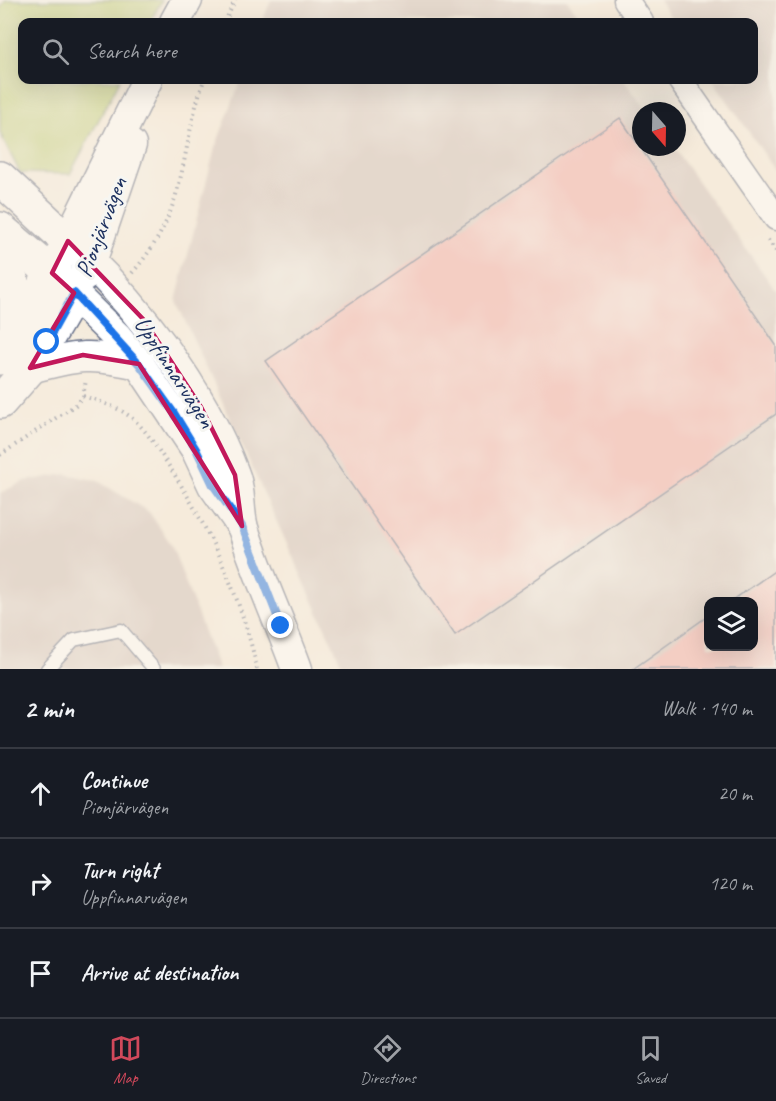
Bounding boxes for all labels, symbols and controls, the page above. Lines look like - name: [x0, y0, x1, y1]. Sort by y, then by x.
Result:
- search box: [18, 18, 758, 84]
- icon: search: [39, 35, 72, 68]
- text: Search here: [87, 37, 177, 65]
- north arrow: [632, 102, 686, 156]
- street label: Pionjärvägen: [68, 173, 134, 281]
- street label: Uppfinnarvägen: [128, 310, 222, 434]
- route start: [33, 328, 59, 354]
- map controls: [704, 597, 758, 651]
- button: layers: [704, 597, 758, 651]
- route end: [267, 612, 293, 638]
- text: 2 min: [24, 692, 74, 725]
- text: Walk · 140 m: [662, 696, 752, 721]
- text: Continue: [81, 767, 147, 795]
- icon: ahead: [24, 777, 57, 810]
- text: 20 m: [718, 781, 752, 806]
- text: Pionjärvägen: [81, 795, 168, 820]
- text: Turn right: [81, 857, 158, 885]
- icon: right: [24, 867, 57, 900]
- text: 120 m: [709, 871, 752, 896]
- text: Uppfinnarvägen: [81, 885, 187, 910]
- icon: arrive: [24, 957, 57, 990]
- text: Arrive at destination: [81, 959, 238, 987]
- tab: Map: [109, 1032, 142, 1088]
- tab: Directions: [360, 1032, 416, 1088]
- tab: Saved: [634, 1032, 667, 1088]

